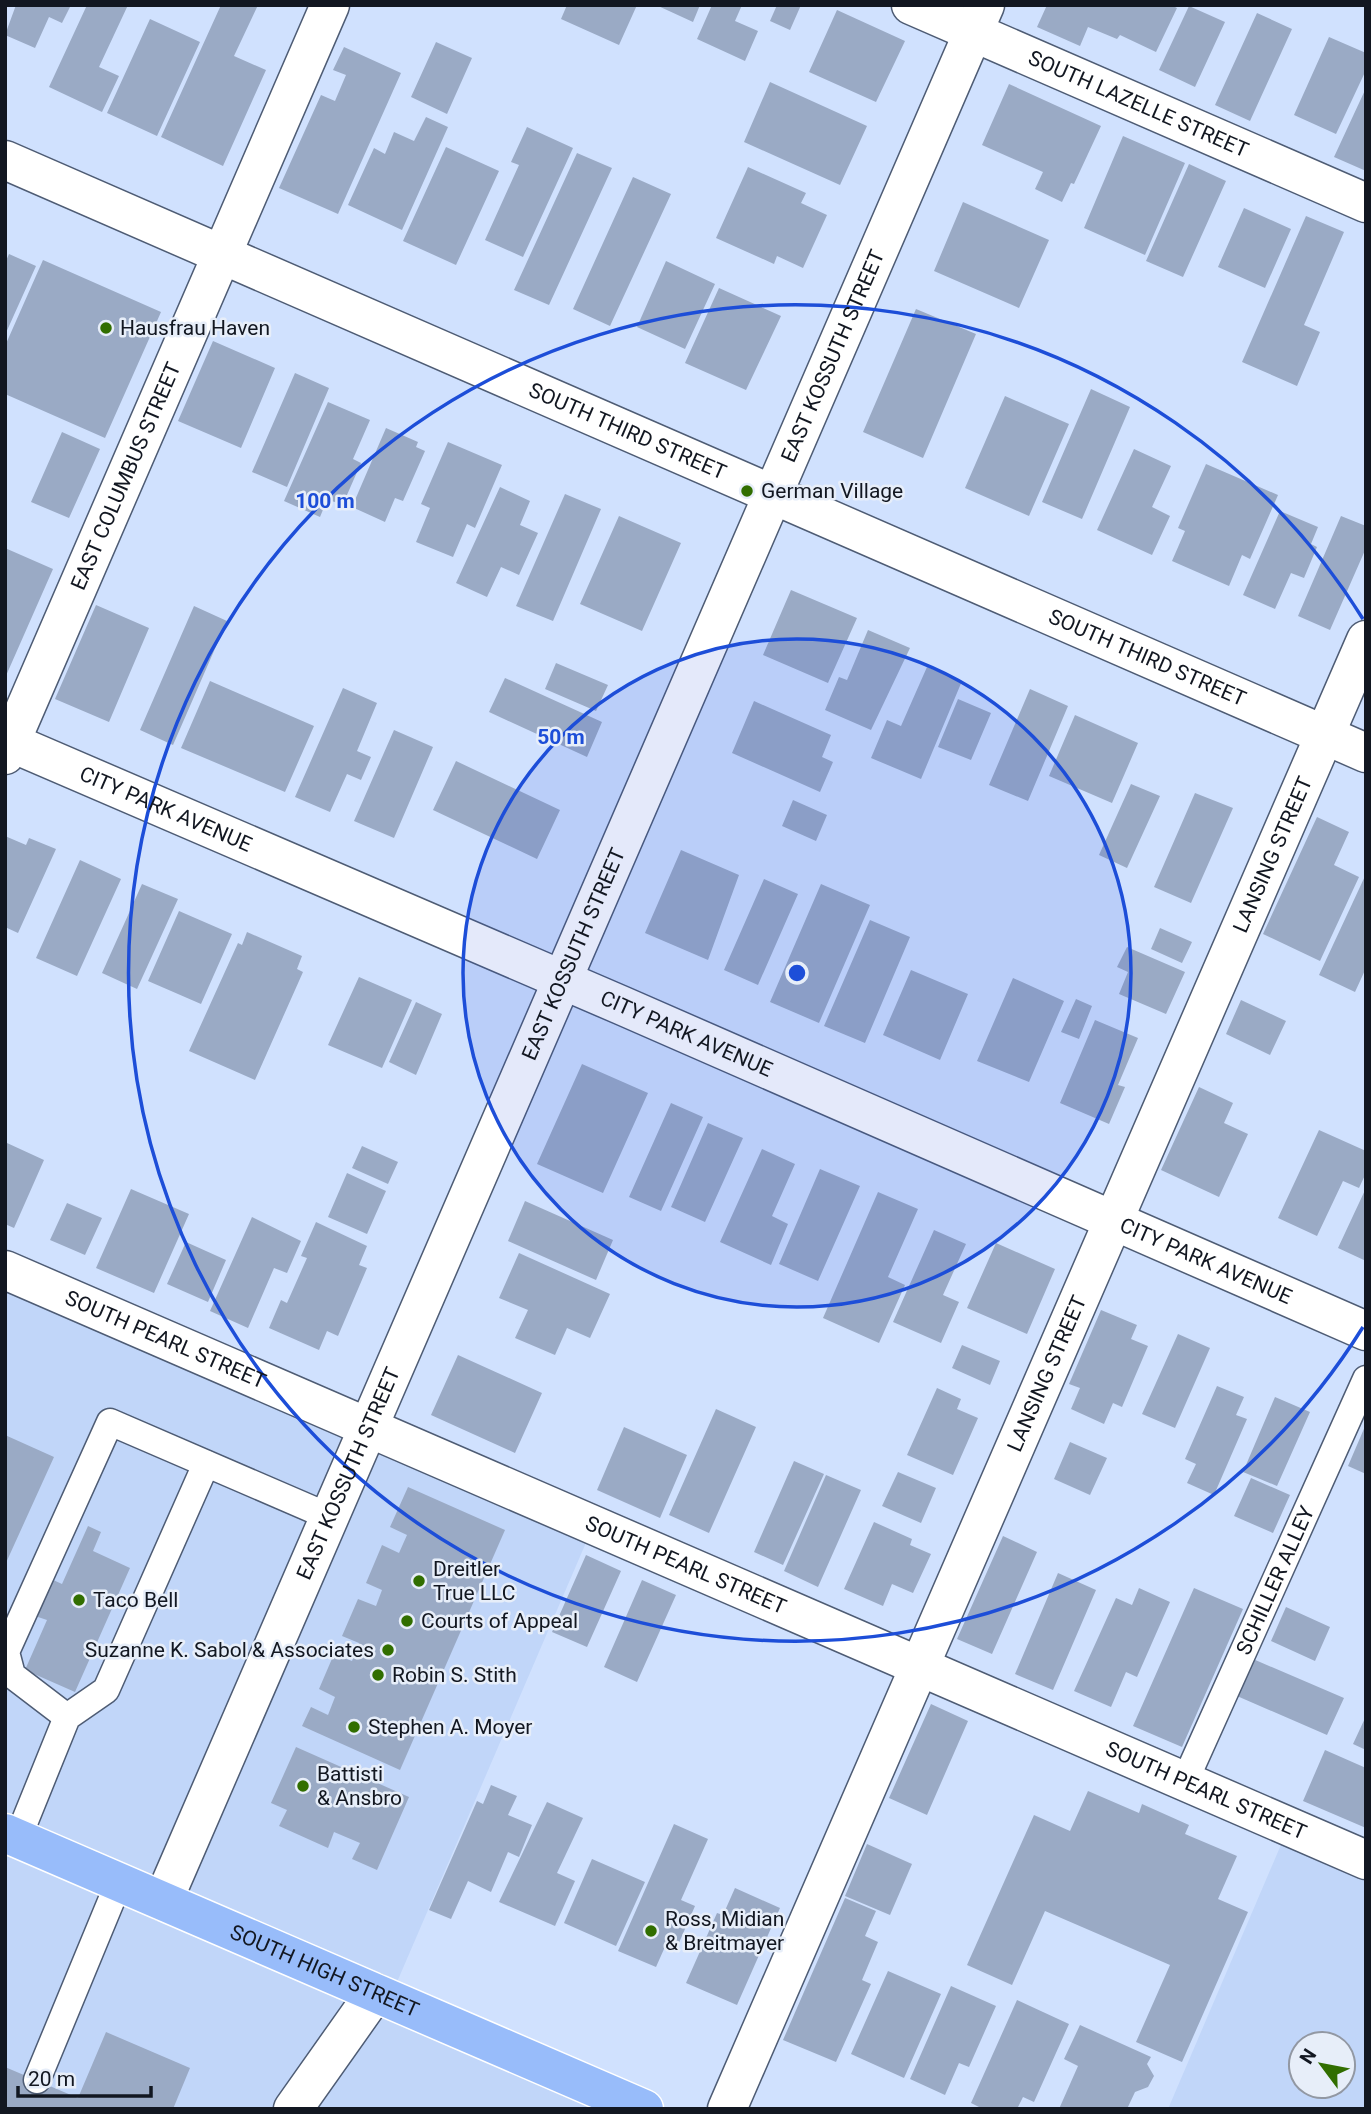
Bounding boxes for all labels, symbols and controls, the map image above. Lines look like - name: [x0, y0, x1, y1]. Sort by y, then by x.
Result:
- street label: SOUTH LAZELLE STREET: [1025, 46, 1252, 163]
- street label: EAST KOSSUTH STREET: [776, 246, 890, 466]
- place label: Hausfrau Haven: [120, 316, 270, 340]
- marker: Hausfrau Haven: [98, 320, 114, 336]
- street label: EAST COLUMBUS STREET: [66, 358, 186, 593]
- street label: SOUTH THIRD STREET: [525, 378, 730, 485]
- place label: German Village: [761, 479, 903, 503]
- marker: German Village: [739, 483, 755, 499]
- text: 100 m: [295, 489, 355, 513]
- street label: SOUTH THIRD STREET: [1045, 604, 1250, 711]
- text: 50 m: [537, 725, 585, 749]
- street label: CITY PARK AVENUE: [76, 762, 256, 857]
- street label: LANSING STREET: [1228, 773, 1317, 936]
- street label: EAST KOSSUTH STREET: [517, 844, 630, 1064]
- centre of rings: [785, 961, 809, 985]
- street label: CITY PARK AVENUE: [597, 986, 776, 1082]
- street label: CITY PARK AVENUE: [1116, 1213, 1296, 1309]
- street label: SOUTH PEARL STREET: [62, 1286, 270, 1394]
- street label: LANSING STREET: [1003, 1292, 1091, 1455]
- street label: EAST KOSSUTH STREET: [292, 1363, 405, 1583]
- street label: SCHILLER ALLEY: [1231, 1502, 1319, 1658]
- street label: SOUTH PEARL STREET: [582, 1511, 790, 1619]
- place label: Dreitler True LLC: [433, 1557, 515, 1605]
- marker: Dreitler True LLC: [411, 1573, 427, 1589]
- place label: Taco Bell: [93, 1588, 178, 1612]
- marker: Taco Bell: [71, 1592, 87, 1608]
- place label: Courts of Appeal: [421, 1609, 578, 1633]
- marker: Courts of Appeal: [399, 1613, 415, 1629]
- place label: Suzanne K. Sabol & Associates: [85, 1638, 374, 1662]
- marker: Suzanne K. Sabol & Associates: [380, 1642, 396, 1658]
- place label: Robin S. Stith: [392, 1663, 517, 1687]
- marker: Robin S. Stith: [370, 1667, 386, 1683]
- place label: Stephen A. Moyer: [368, 1715, 532, 1739]
- marker: Stephen A. Moyer: [346, 1719, 362, 1735]
- street label: SOUTH PEARL STREET: [1102, 1737, 1310, 1845]
- place label: Battisti & Ansbro: [317, 1762, 402, 1810]
- marker: Battisti & Ansbro: [295, 1778, 311, 1794]
- place label: Ross, Midian & Breitmayer: [665, 1907, 784, 1955]
- street label: SOUTH HIGH STREET: [227, 1920, 423, 2022]
- marker: Ross, Midian & Breitmayer: [643, 1923, 659, 1939]
- north arrow: [1287, 2030, 1357, 2100]
- text: N: [1295, 2044, 1321, 2068]
- scale bar: [18, 2054, 150, 2098]
- text: 20 m: [28, 2067, 75, 2091]

